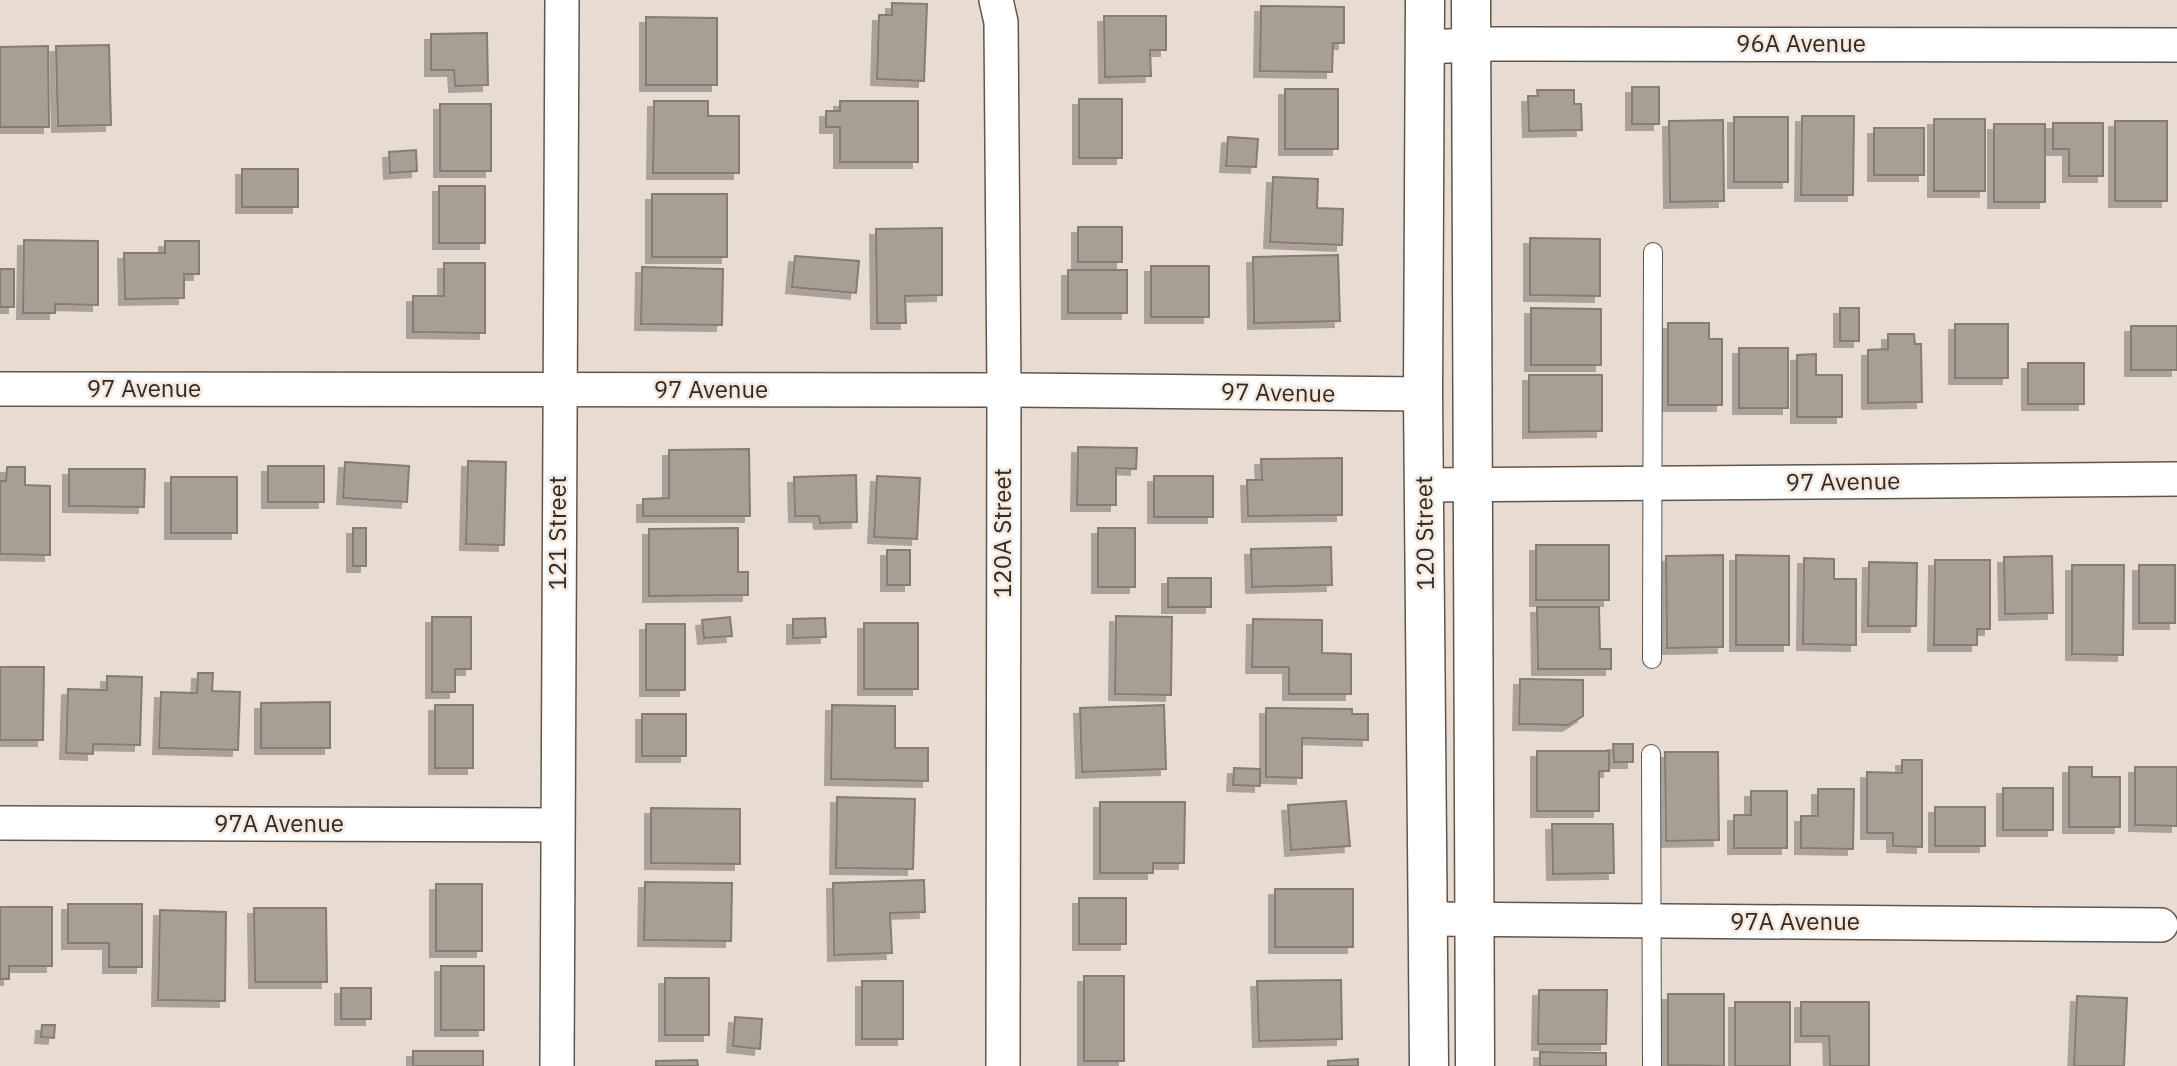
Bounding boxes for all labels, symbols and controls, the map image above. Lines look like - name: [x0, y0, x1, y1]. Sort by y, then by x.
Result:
- street label: 96A Avenue: [1736, 27, 1866, 59]
- street label: 97 Avenue: [87, 372, 201, 404]
- street label: 97 Avenue: [654, 373, 768, 405]
- street label: 97 Avenue: [1220, 375, 1336, 409]
- street label: 97 Avenue: [1785, 464, 1901, 498]
- street label: 120A Street: [986, 468, 1018, 598]
- street label: 120 Street: [1407, 475, 1441, 591]
- street label: 121 Street: [541, 476, 573, 590]
- street label: 97A Avenue: [214, 807, 344, 839]
- street label: 97A Avenue: [1730, 905, 1860, 937]

